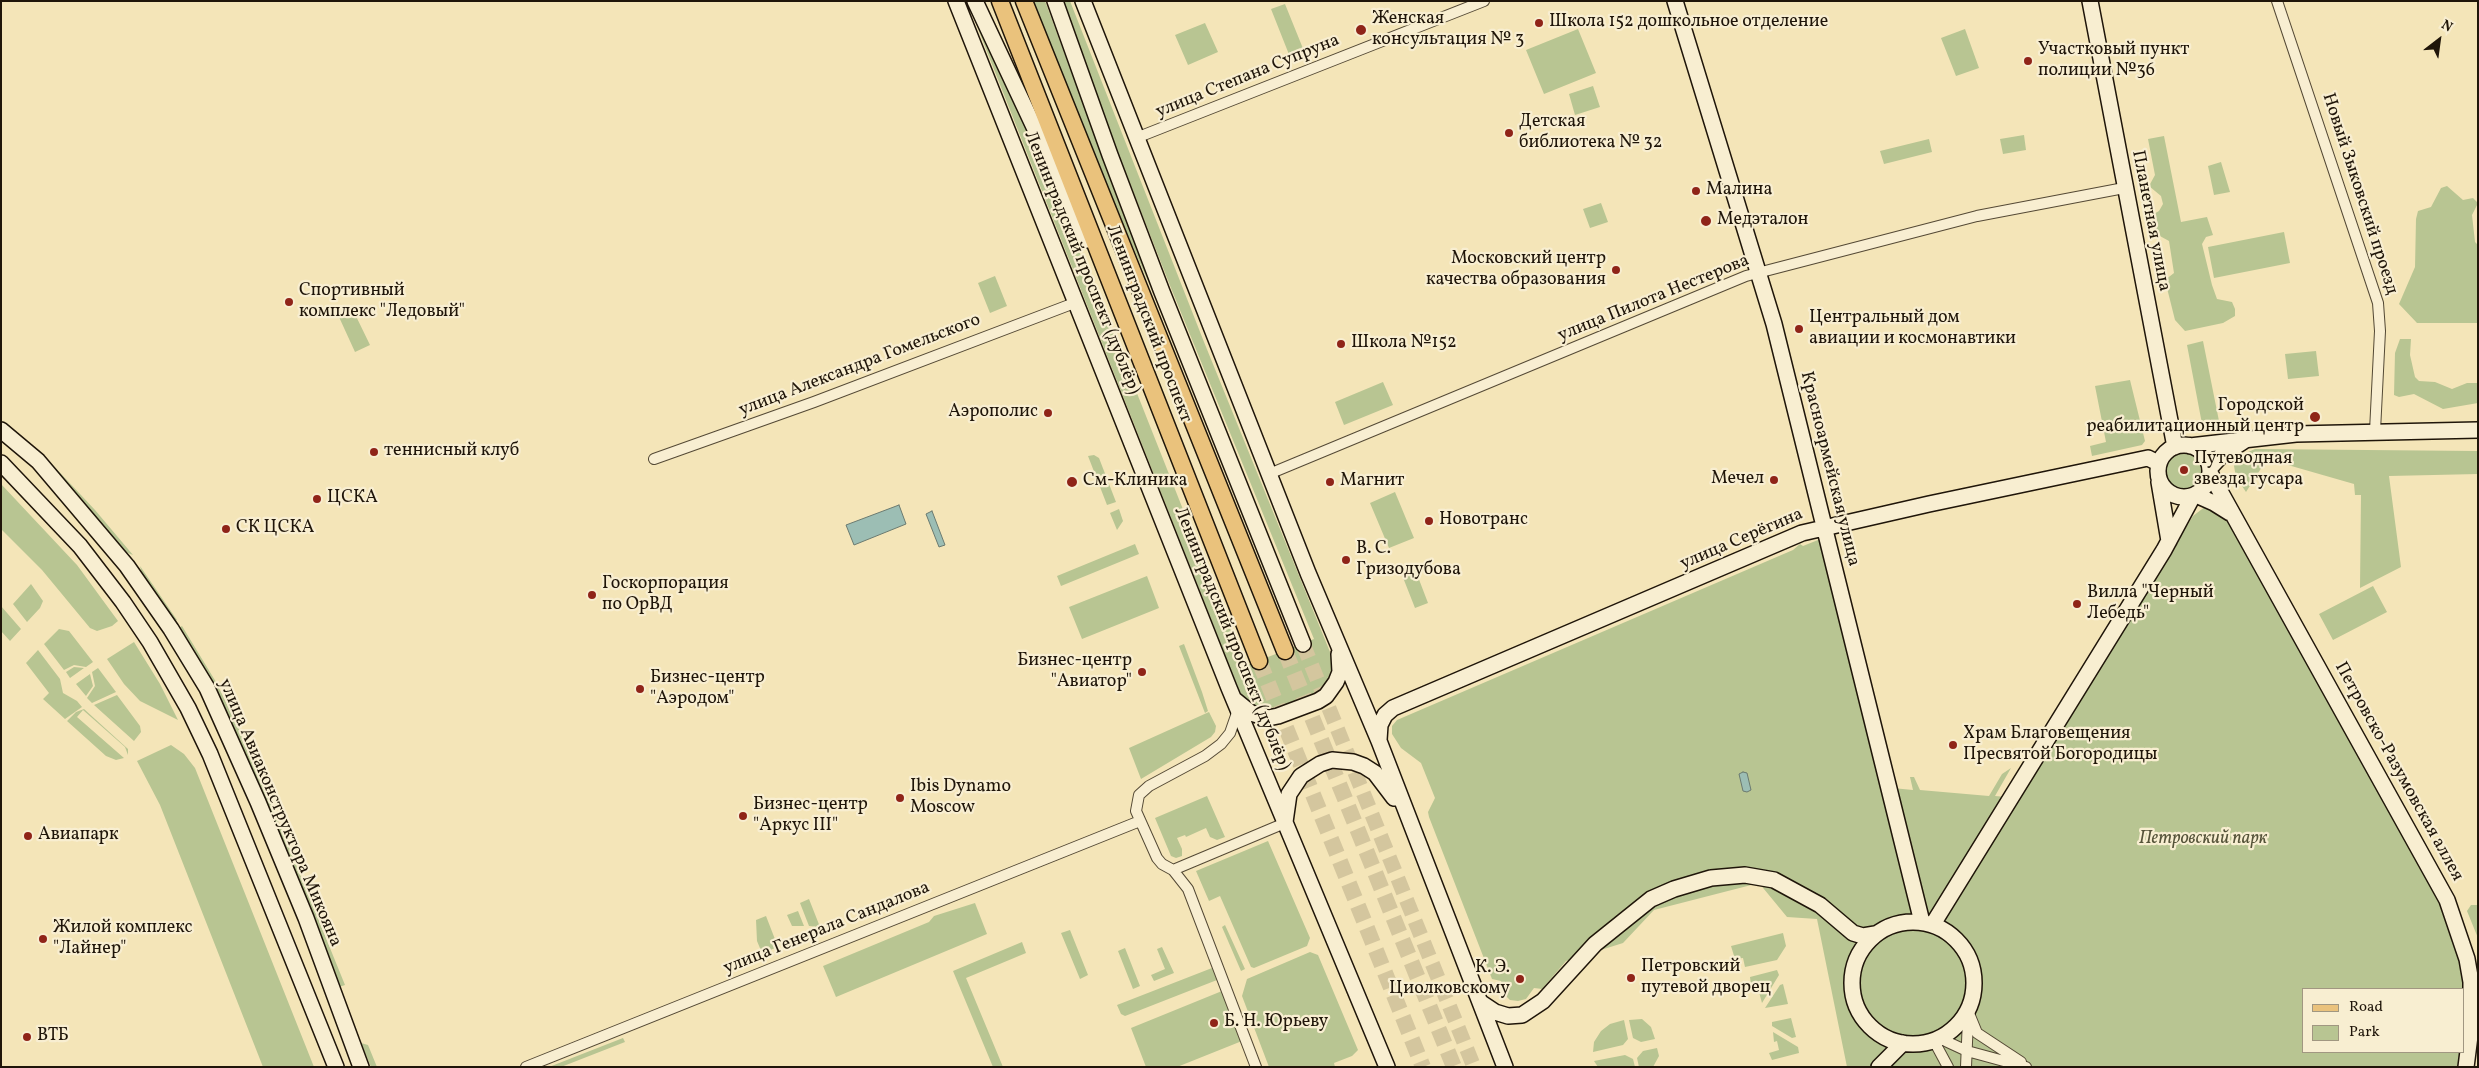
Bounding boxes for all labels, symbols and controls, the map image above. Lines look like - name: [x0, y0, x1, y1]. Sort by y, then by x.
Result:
- place label: Женская консультация № 3: [1372, 9, 1524, 52]
- place label: Школа 152 дошкольное отделение: [1549, 12, 1828, 34]
- north arrow: [2414, 15, 2464, 65]
- text: N: [2438, 16, 2456, 37]
- marker: Школа 152 дошкольное отделение: [1533, 17, 1545, 29]
- marker: Женская консультация № 3: [1354, 23, 1368, 37]
- street label: улица Степана Супруна: [1153, 30, 1343, 124]
- place label: Участковый пункт полиции №36: [2038, 40, 2189, 82]
- marker: Участковый пункт полиции №36: [2022, 55, 2034, 67]
- street label: Новый Зыковский проезд: [2316, 91, 2402, 297]
- place label: Детская библиотека № 32: [1519, 112, 1662, 154]
- marker: Детская библиотека № 32: [1503, 127, 1515, 139]
- street label: Ленинградский проспект (дублёр): [1018, 128, 1144, 398]
- street label: Планетная улица: [2126, 148, 2174, 294]
- place label: Малина: [1706, 180, 1772, 202]
- marker: Малина: [1690, 185, 1702, 197]
- place label: Медэталон: [1717, 210, 1809, 232]
- marker: Медэталон: [1699, 214, 1713, 228]
- street label: Ленинградский проспект: [1100, 222, 1196, 426]
- place label: Московский центр качества образования: [1426, 249, 1606, 292]
- street label: улица Пилота Нестерова: [1555, 251, 1753, 347]
- marker: Московский центр качества образования: [1610, 264, 1622, 276]
- place label: Спортивный комплекс "Ледовый": [299, 281, 465, 324]
- marker: Спортивный комплекс "Ледовый": [283, 296, 295, 308]
- place label: Центральный дом авиации и космонавтики: [1809, 308, 2016, 350]
- street label: улица Александра Гомельского: [736, 310, 984, 422]
- marker: Центральный дом авиации и космонавтики: [1793, 323, 1805, 335]
- place label: Школа №152: [1351, 333, 1457, 355]
- marker: Школа №152: [1335, 338, 1347, 350]
- street label: Красноармейская улица: [1794, 369, 1864, 569]
- place label: Городской реабилитационный центр: [2086, 396, 2304, 438]
- place label: Аэрополис: [948, 402, 1038, 424]
- marker: Аэрополис: [1042, 407, 1054, 419]
- marker: Городской реабилитационный центр: [2308, 410, 2322, 424]
- place label: теннисный клуб: [384, 441, 519, 463]
- marker: теннисный клуб: [368, 446, 380, 458]
- place label: Путеводная звезда гусара: [2194, 449, 2303, 492]
- marker: Путеводная звезда гусара: [2178, 464, 2190, 476]
- place label: Мечел: [1711, 469, 1764, 491]
- place label: См-Клиника: [1083, 471, 1188, 493]
- place label: Магнит: [1340, 471, 1404, 493]
- marker: Мечел: [1768, 474, 1780, 486]
- marker: См-Клиника: [1065, 475, 1079, 489]
- marker: Магнит: [1324, 476, 1336, 488]
- place label: ЦСКА: [327, 488, 378, 510]
- marker: ЦСКА: [311, 493, 323, 505]
- street label: Ленинградский проспект (дублёр): [1168, 504, 1294, 774]
- street label: улица Серёгина: [1677, 504, 1807, 576]
- place label: Новотранс: [1439, 510, 1528, 532]
- marker: Новотранс: [1423, 515, 1435, 527]
- place label: СК ЦСКА: [236, 518, 314, 540]
- marker: СК ЦСКА: [220, 523, 232, 535]
- place label: В. С. Гризодубова: [1356, 539, 1461, 582]
- marker: В. С. Гризодубова: [1340, 554, 1352, 566]
- place label: Госкорпорация по ОрВД: [602, 574, 729, 616]
- place label: Вилла "Черный Лебедь": [2087, 583, 2214, 626]
- marker: Госкорпорация по ОрВД: [586, 589, 598, 601]
- marker: Вилла "Черный Лебедь": [2071, 598, 2083, 610]
- place label: Бизнес-центр "Авиатор": [1017, 651, 1132, 694]
- street label: Петровско-Разумовская аллея: [2329, 659, 2467, 885]
- marker: Бизнес-центр "Авиатор": [1136, 666, 1148, 678]
- place label: Бизнес-центр "Аэродом": [650, 668, 765, 711]
- street label: улица Авиаконструктора Микояна: [213, 676, 345, 950]
- marker: Бизнес-центр "Аэродом": [634, 683, 646, 695]
- place label: Храм Благовещения Пресвятой Богородицы: [1963, 724, 2158, 766]
- marker: Храм Благовещения Пресвятой Богородицы: [1947, 739, 1959, 751]
- place label: Ibis Dynamo Moscow: [910, 777, 1011, 820]
- marker: Ibis Dynamo Moscow: [894, 792, 906, 804]
- place label: Бизнес-центр "Аркус III": [753, 795, 868, 838]
- marker: Бизнес-центр "Аркус III": [737, 810, 749, 822]
- place label: Авиапарк: [38, 825, 119, 847]
- park label: Петровский парк: [2139, 829, 2267, 851]
- marker: Авиапарк: [22, 830, 34, 842]
- street label: улица Генерала Сандалова: [721, 878, 933, 980]
- place label: Жилой комплекс "Лайнер": [53, 918, 193, 961]
- marker: Жилой комплекс "Лайнер": [37, 933, 49, 945]
- place label: Петровский путевой дворец: [1641, 957, 1771, 1000]
- place label: К. Э. Циолковскому: [1389, 958, 1510, 1001]
- marker: Петровский путевой дворец: [1625, 972, 1637, 984]
- marker: К. Э. Циолковскому: [1514, 973, 1526, 985]
- legend: [2302, 988, 2464, 1053]
- text: Road: [2349, 997, 2383, 1018]
- place label: Б. Н. Юрьеву: [1224, 1012, 1328, 1034]
- marker: Б. Н. Юрьеву: [1208, 1017, 1220, 1029]
- text: Park: [2349, 1022, 2380, 1043]
- place label: ВТБ: [37, 1026, 69, 1048]
- marker: ВТБ: [21, 1031, 33, 1043]

